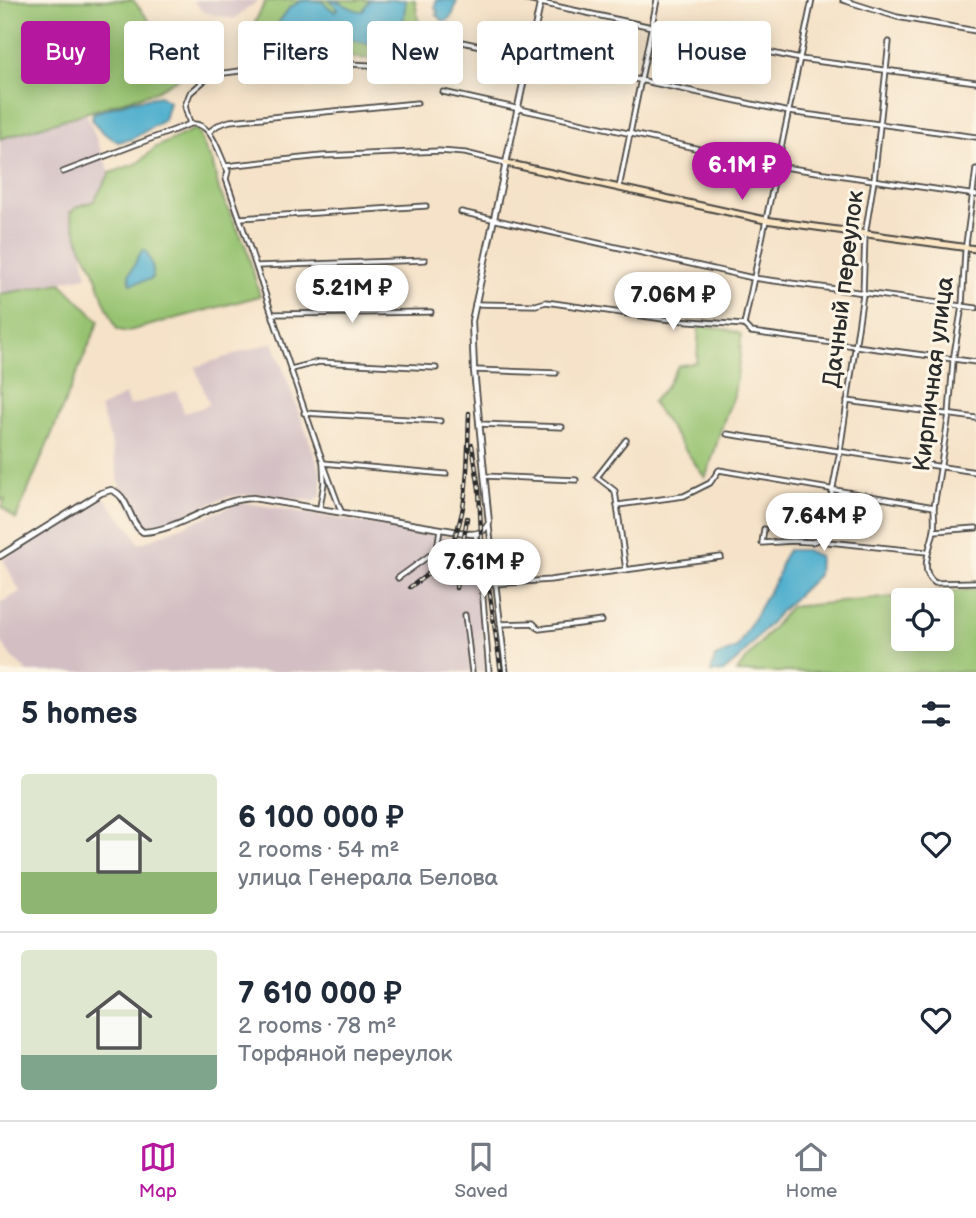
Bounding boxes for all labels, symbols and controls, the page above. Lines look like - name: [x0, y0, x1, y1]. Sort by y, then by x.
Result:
- chip: Buy: [21, 21, 110, 84]
- chip: Rent: [124, 21, 224, 84]
- chip: Filters: [238, 21, 353, 84]
- chip: New: [367, 21, 463, 84]
- chip: Apartment: [477, 21, 638, 84]
- chip: House: [652, 21, 771, 84]
- pin: 6.1M ₽: [685, 142, 799, 202]
- text: 6.1M ₽: [708, 151, 776, 179]
- street label: Дачный переулок: [817, 188, 870, 389]
- pin: 5.21M ₽: [287, 266, 417, 325]
- pin: 7.06M ₽: [608, 272, 738, 332]
- text: 5.21M ₽: [312, 274, 392, 302]
- street label: Кирпичная улица: [907, 275, 960, 473]
- text: 7.06M ₽: [630, 281, 716, 309]
- pin: 7.64M ₽: [759, 494, 889, 553]
- text: 7.64M ₽: [782, 502, 866, 530]
- pin: 7.61M ₽: [419, 540, 549, 599]
- text: 7.61M ₽: [444, 548, 524, 576]
- map controls: [891, 588, 954, 651]
- button: locate: [891, 588, 954, 651]
- icon: filters: [917, 695, 955, 733]
- text: 5 homes: [21, 696, 138, 732]
- text: 6 100 000 ₽: [238, 800, 404, 836]
- icon: home: [77, 802, 161, 886]
- icon: heart: [917, 825, 955, 863]
- text: 2 rooms · 54 m²: [238, 836, 400, 864]
- text: улица Генерала Белова: [238, 864, 498, 892]
- text: 7 610 000 ₽: [238, 976, 402, 1012]
- icon: home: [77, 978, 161, 1062]
- icon: heart: [917, 1001, 955, 1039]
- text: 2 rooms · 78 m²: [238, 1012, 396, 1040]
- text: Торфяной переулок: [238, 1040, 453, 1068]
- tab: Map: [139, 1138, 177, 1203]
- tab: Saved: [455, 1138, 508, 1203]
- tab: Home: [786, 1138, 837, 1203]

